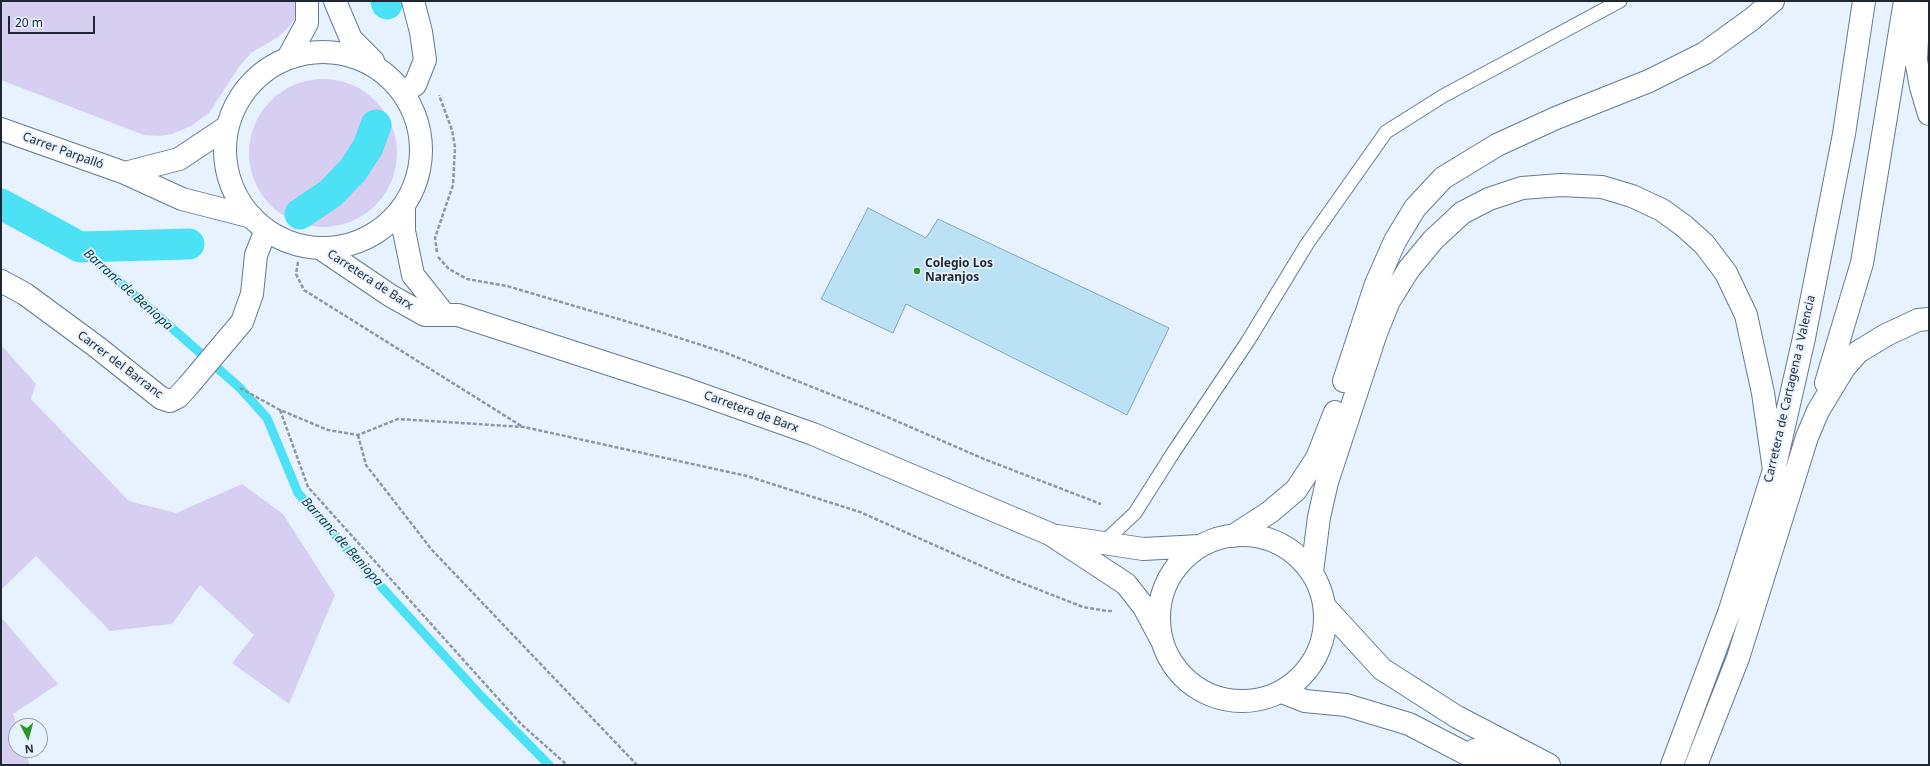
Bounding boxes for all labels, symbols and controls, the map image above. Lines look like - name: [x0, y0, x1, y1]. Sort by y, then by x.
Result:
- scale bar: [10, 8, 97, 34]
- text: 20 m: [15, 14, 43, 31]
- street label: Carrer Parpalló: [20, 130, 106, 172]
- water label: Barranc de Beniopa: [80, 246, 176, 334]
- street label: Carretera de Barx: [324, 247, 416, 313]
- place label: Colegio Los Naranjos: [925, 257, 993, 285]
- marker: Colegio Los Naranjos: [912, 266, 922, 276]
- street label: Carretera de Cartagena a Valencia: [1761, 294, 1819, 484]
- street label: Carrer del Barranc: [74, 328, 166, 402]
- street label: Carretera de Barx: [702, 388, 800, 436]
- water label: Barranc de Beniopa: [298, 494, 386, 590]
- north arrow: [8, 718, 48, 758]
- text: N: [24, 742, 34, 757]

